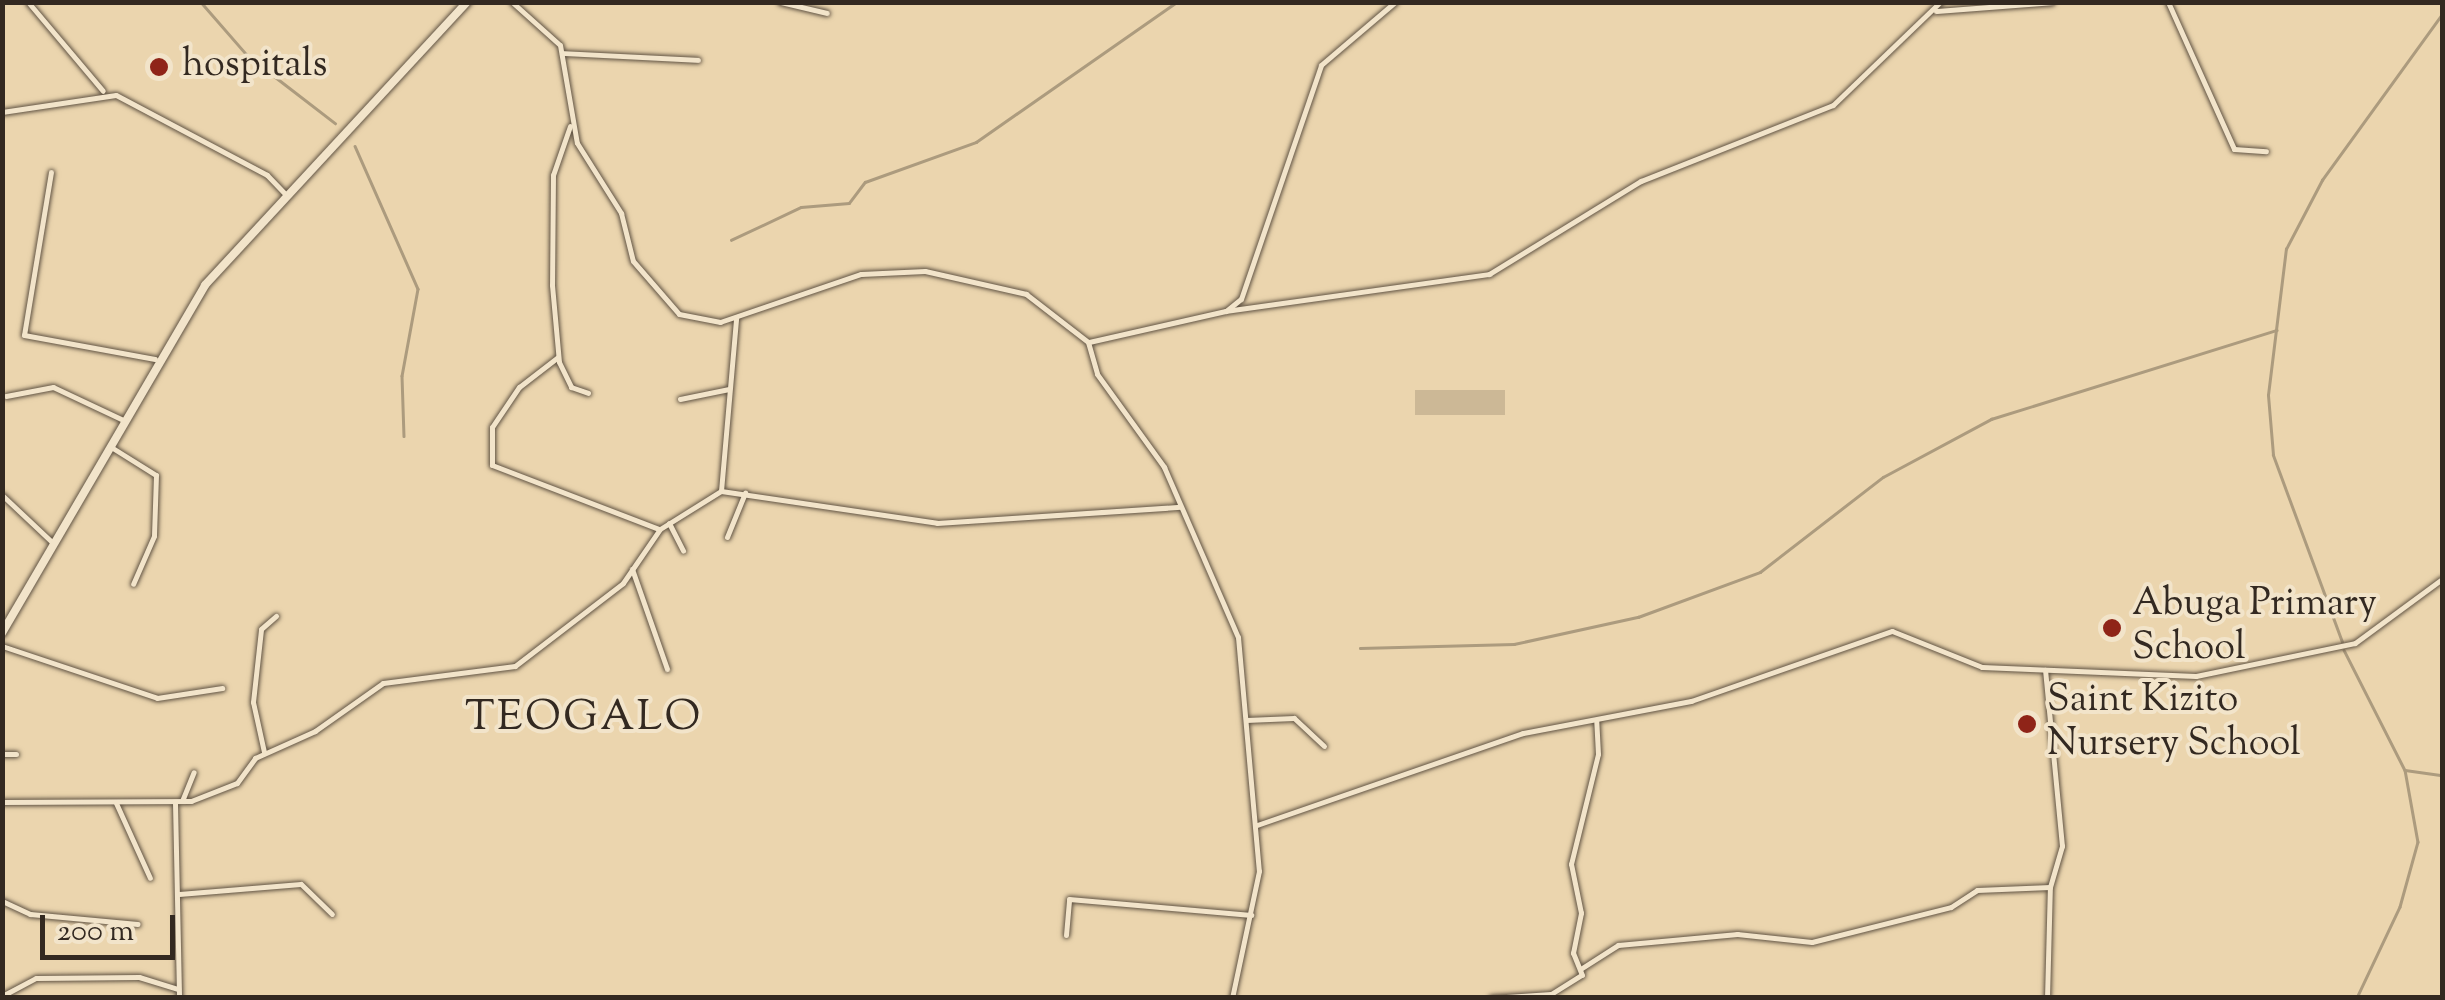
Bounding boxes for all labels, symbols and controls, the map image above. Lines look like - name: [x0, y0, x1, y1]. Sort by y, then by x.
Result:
- place label: hospitals: [182, 44, 327, 90]
- marker: hospitals: [146, 54, 172, 80]
- place label: Abuga Primary School: [2132, 583, 2377, 672]
- marker: Abuga Primary School: [2101, 617, 2123, 639]
- place label: Saint Kizito Nursery School: [2047, 679, 2301, 768]
- district label: TEOGALO: [465, 694, 703, 744]
- marker: Saint Kizito Nursery School: [2016, 713, 2038, 735]
- scale bar: [45, 895, 180, 957]
- text: 200 m: [57, 911, 134, 954]

